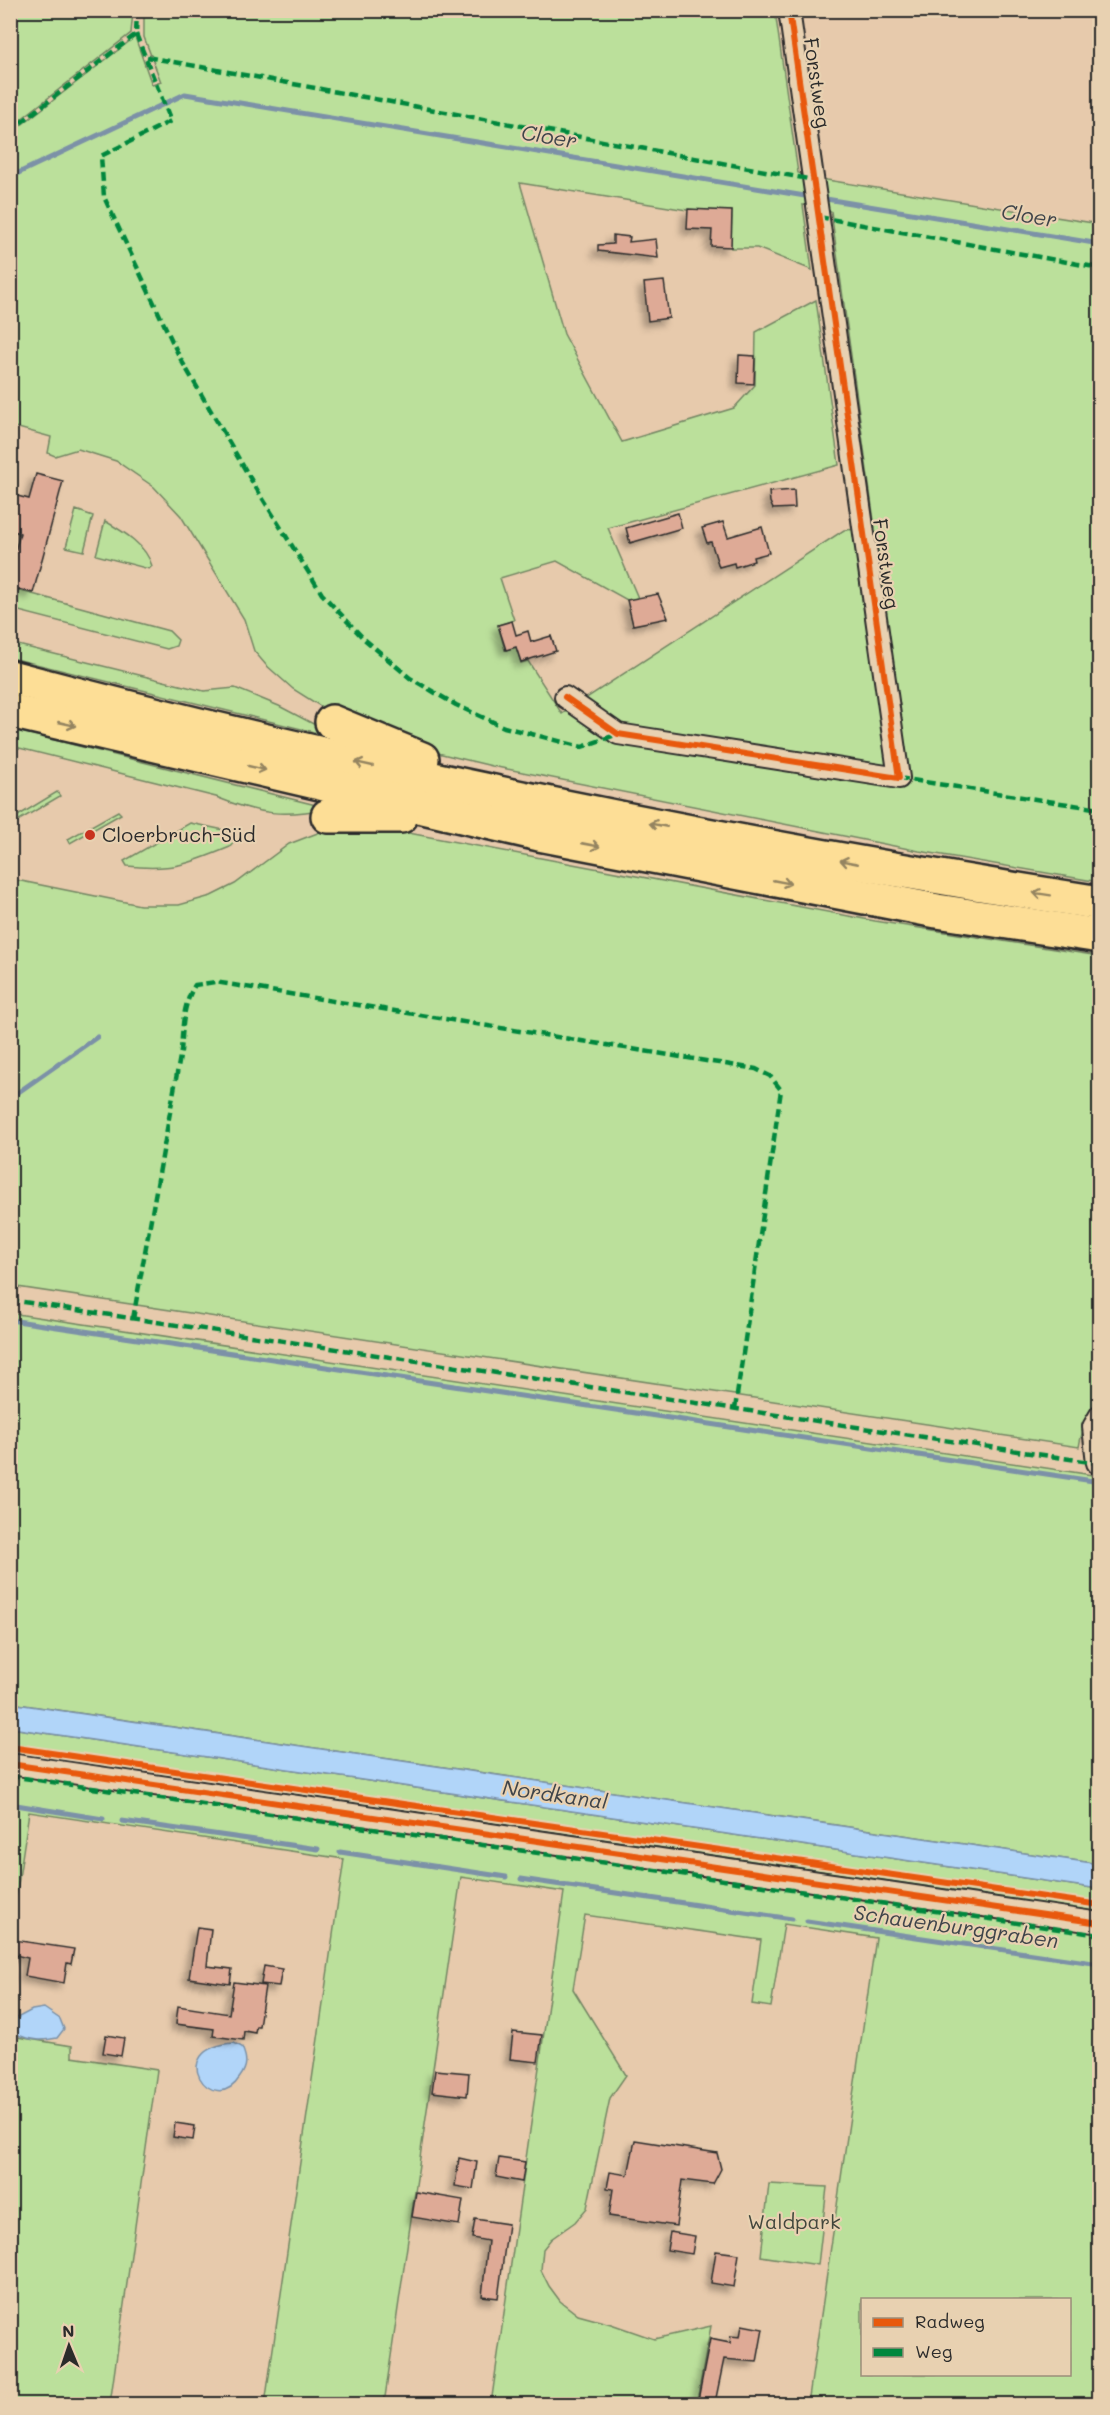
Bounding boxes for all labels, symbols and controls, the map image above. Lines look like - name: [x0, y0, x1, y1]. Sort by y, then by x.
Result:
- street label: Forstweg: [799, 36, 837, 130]
- water label: Cloer: [519, 118, 579, 153]
- water label: Cloer: [999, 197, 1059, 232]
- street label: Forstweg: [868, 517, 906, 611]
- one-way arrow: [58, 719, 77, 731]
- one-way arrow: [355, 757, 374, 769]
- one-way arrow: [248, 763, 267, 775]
- one-way arrow: [649, 819, 668, 830]
- place label: Cloerbruch-Süd: [102, 821, 256, 847]
- marker: Cloerbruch-Süd: [83, 828, 97, 842]
- one-way arrow: [580, 840, 600, 851]
- one-way arrow: [840, 856, 860, 867]
- one-way arrow: [772, 877, 791, 888]
- one-way arrow: [1032, 889, 1052, 900]
- water label: Nordkanal: [501, 1773, 610, 1814]
- water label: Schauenburggraben: [852, 1898, 1060, 1953]
- park label: Waldpark: [747, 2208, 841, 2234]
- legend: [861, 2298, 1071, 2376]
- text: Radweg: [915, 2309, 985, 2333]
- north arrow: [39, 2316, 99, 2376]
- text: N: [62, 2320, 75, 2341]
- text: Weg: [915, 2339, 952, 2363]

